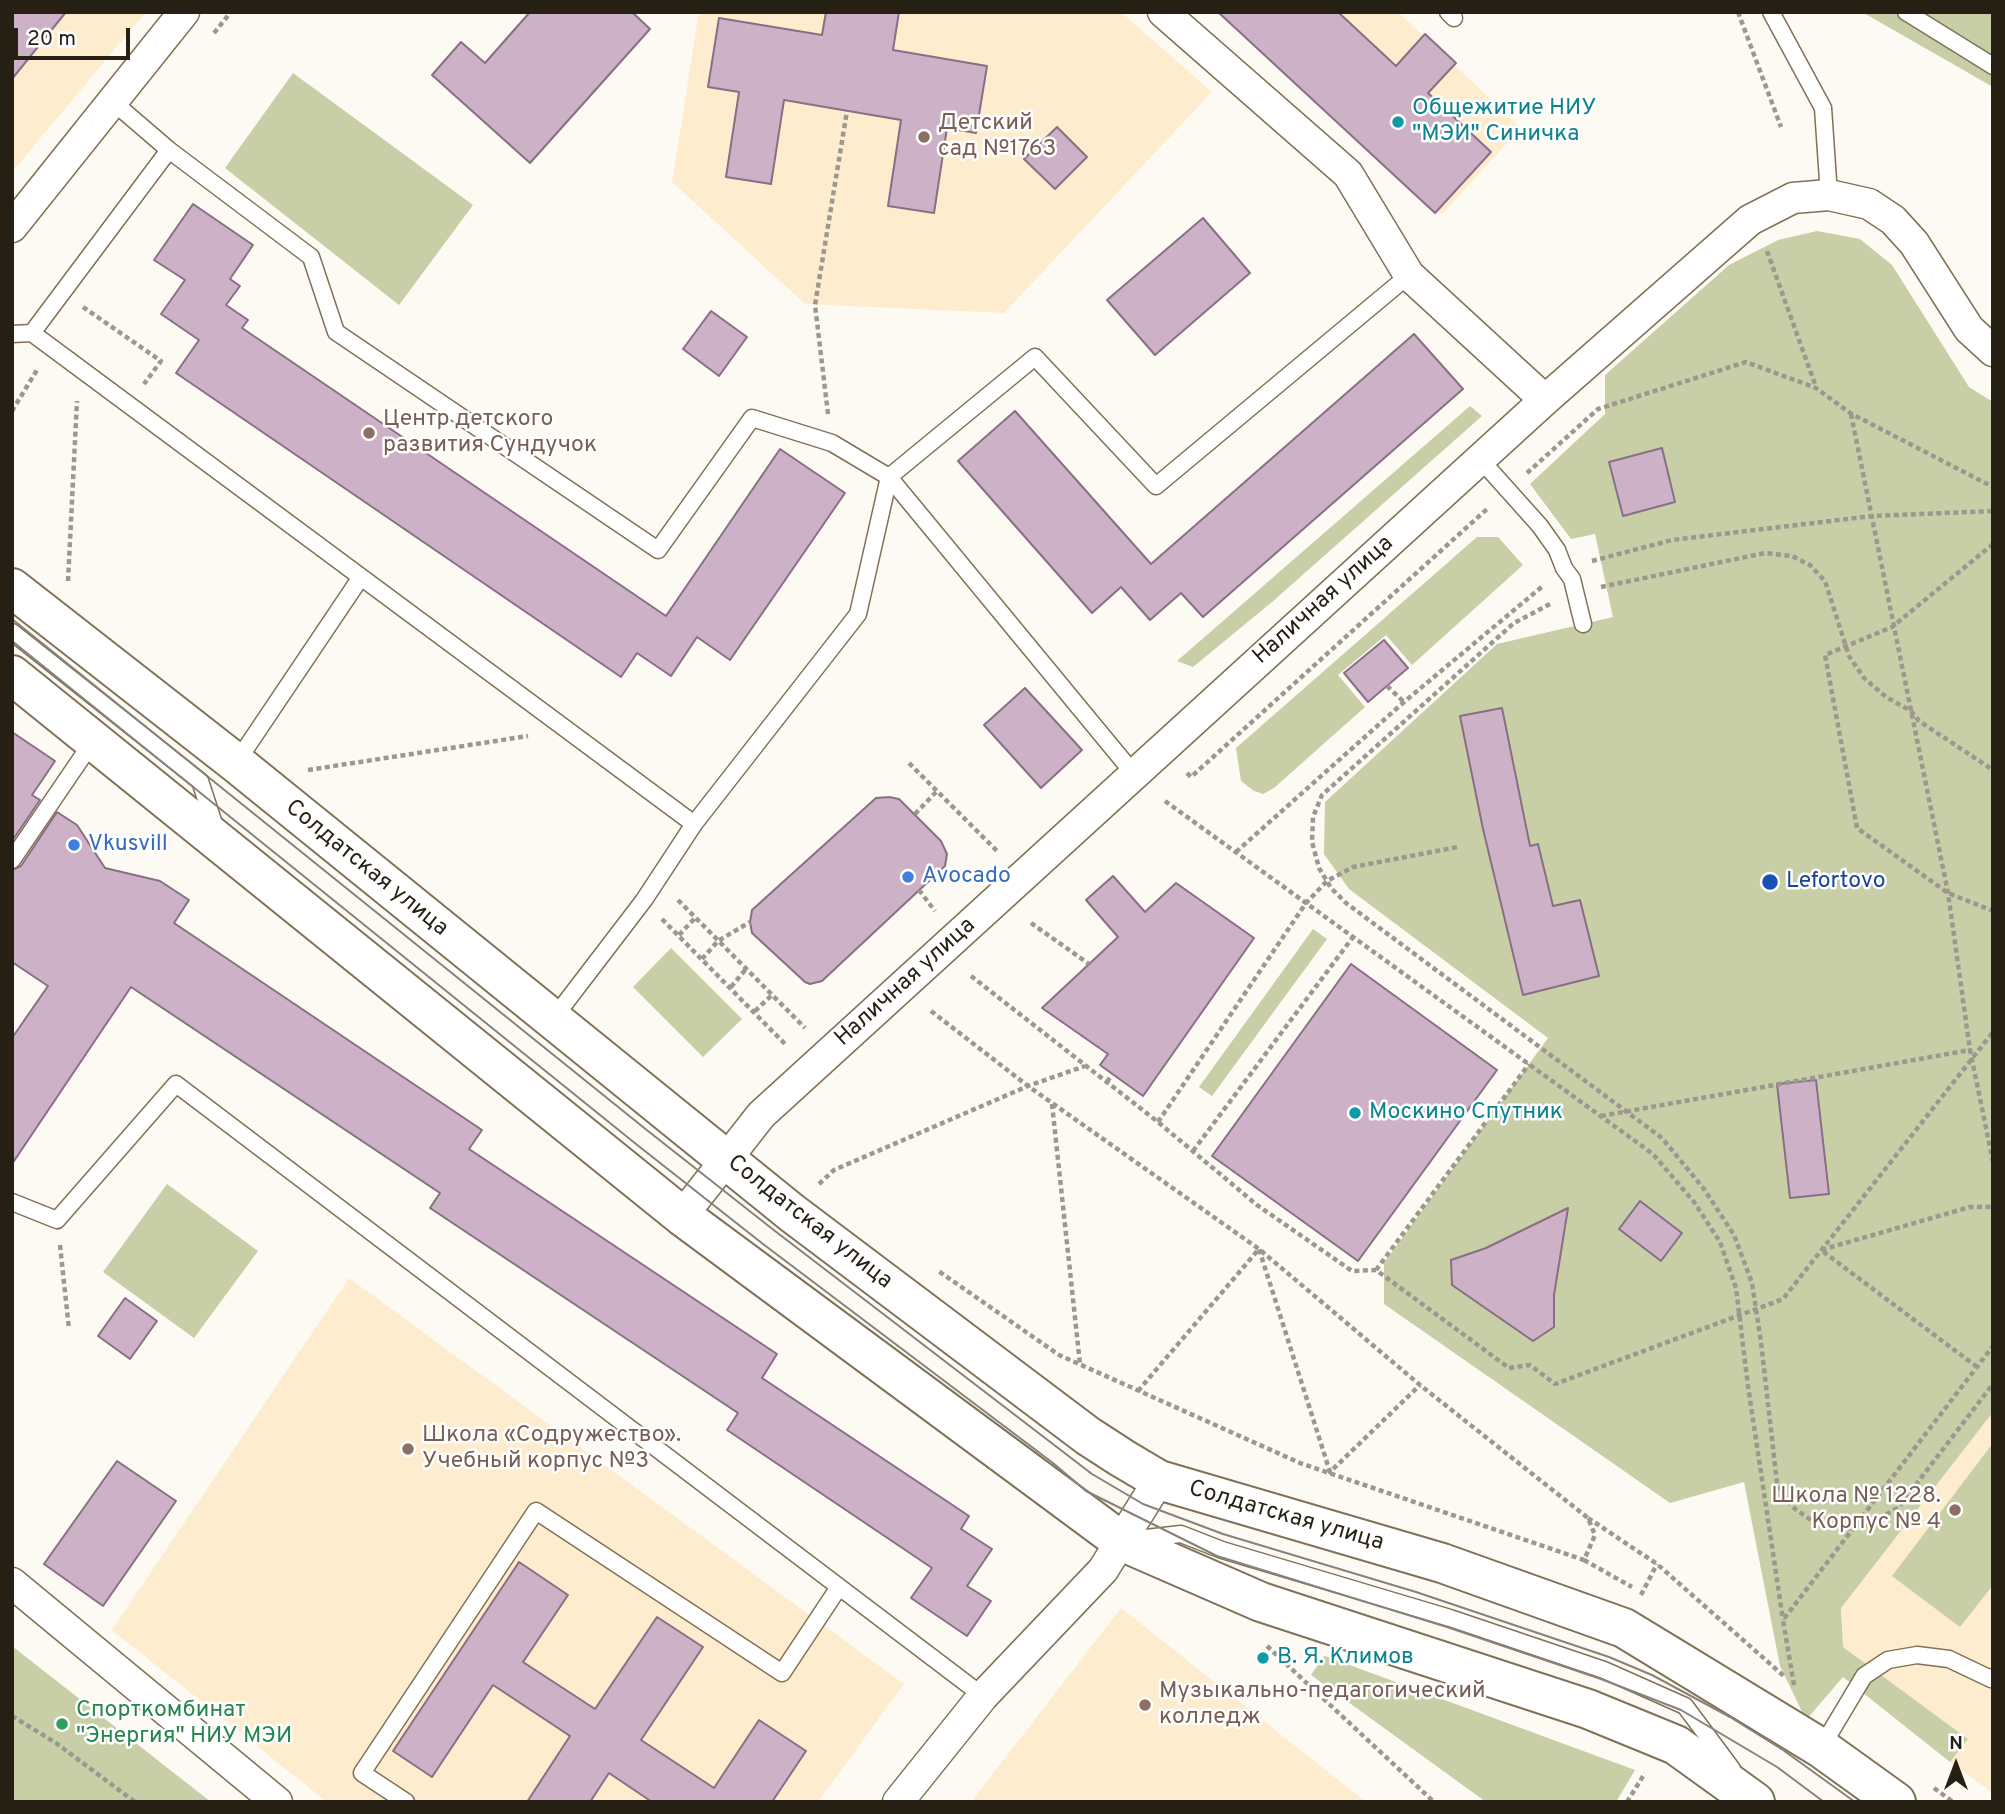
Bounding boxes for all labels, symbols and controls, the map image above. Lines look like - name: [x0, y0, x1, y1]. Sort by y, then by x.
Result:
- scale bar: [18, 14, 133, 58]
- text: 20 m: [27, 26, 76, 53]
- place label: Общежитие НИУ "МЭИ" Синичка: [1412, 95, 1596, 149]
- place label: Детский сад №1763: [938, 110, 1056, 164]
- marker: Общежитие НИУ "МЭИ" Синичка: [1390, 114, 1406, 130]
- marker: Детский сад №1763: [916, 129, 932, 145]
- place label: Центр детского развития Сундучок: [383, 406, 597, 460]
- marker: Центр детского развития Сундучок: [361, 425, 377, 441]
- street label: Наличная улица: [1248, 531, 1400, 671]
- street label: Солдатская улица: [279, 795, 453, 943]
- place label: Vkusvill: [88, 831, 168, 859]
- marker: Vkusvill: [66, 837, 82, 853]
- place label: Avocado: [922, 863, 1011, 891]
- place label: Lefortovo: [1786, 868, 1886, 896]
- marker: Avocado: [900, 869, 916, 885]
- marker: Lefortovo: [1760, 872, 1780, 892]
- street label: Наличная улица: [830, 913, 982, 1053]
- place label: Москино Спутник: [1369, 1099, 1563, 1127]
- marker: Москино Спутник: [1347, 1105, 1363, 1121]
- street label: Солдатская улица: [721, 1150, 897, 1296]
- place label: Школа «Содружество». Учебный корпус №3: [422, 1422, 681, 1476]
- marker: Школа «Содружество». Учебный корпус №3: [400, 1441, 416, 1457]
- street label: Солдатская улица: [1185, 1476, 1387, 1558]
- place label: Школа № 1228. Корпус № 4: [1771, 1483, 1941, 1537]
- marker: Школа № 1228. Корпус № 4: [1947, 1502, 1963, 1518]
- place label: В. Я. Климов: [1277, 1644, 1414, 1672]
- marker: В. Я. Климов: [1255, 1650, 1271, 1666]
- place label: Музыкально-педагогический колледж: [1159, 1678, 1486, 1732]
- place label: Спорткомбинат "Энергия" НИУ МЭИ: [76, 1697, 292, 1751]
- marker: Музыкально-педагогический колледж: [1137, 1697, 1153, 1713]
- marker: Спорткомбинат "Энергия" НИУ МЭИ: [54, 1716, 70, 1732]
- north arrow: [1921, 1730, 1991, 1800]
- text: N: [1949, 1732, 1963, 1756]

